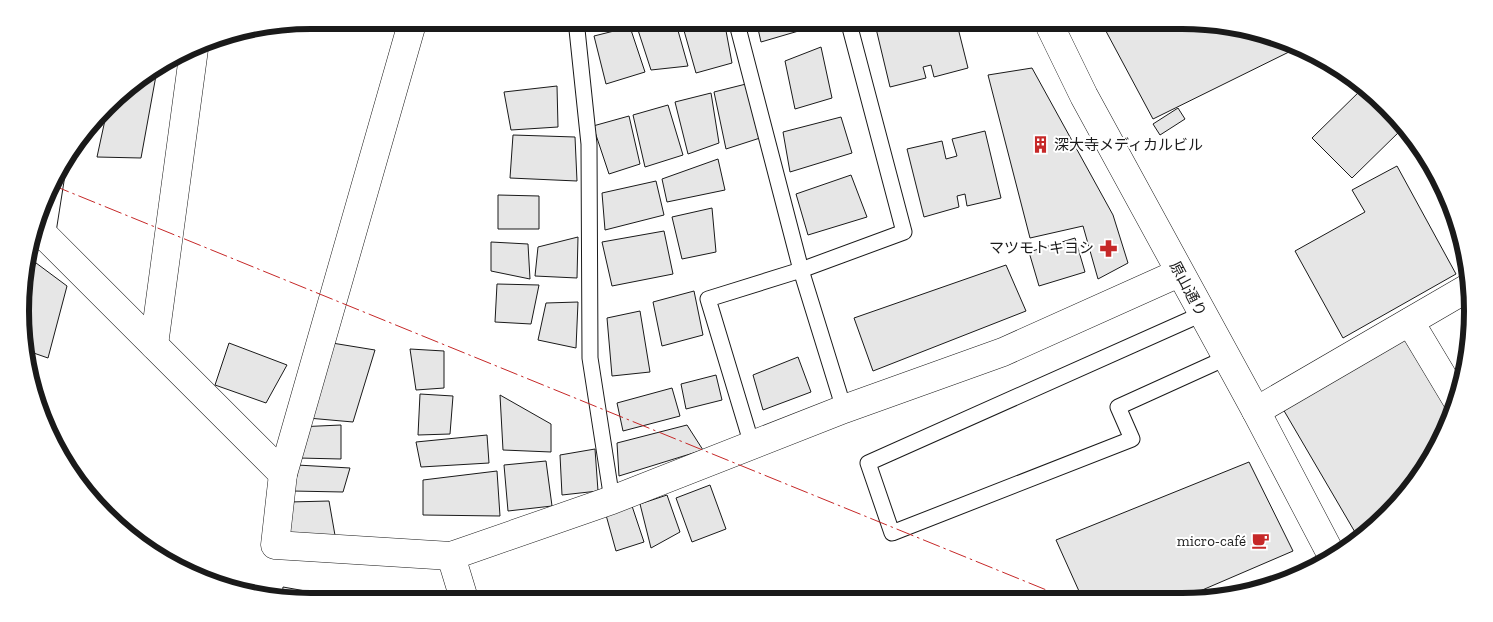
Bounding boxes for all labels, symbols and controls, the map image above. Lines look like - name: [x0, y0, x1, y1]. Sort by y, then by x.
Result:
- building icon: 深大寺メディカルビル: [1030, 135, 1050, 155]
- place label: 深大寺メディカルビル: [1054, 136, 1203, 154]
- pharmacy icon: マツモトキヨシ: [1098, 238, 1118, 258]
- place label: マツモトキヨシ: [989, 239, 1094, 257]
- street label: 原山通り: [1166, 258, 1210, 320]
- cafe icon: micro-café: [1250, 531, 1270, 551]
- place label: micro-café: [1177, 532, 1246, 550]

